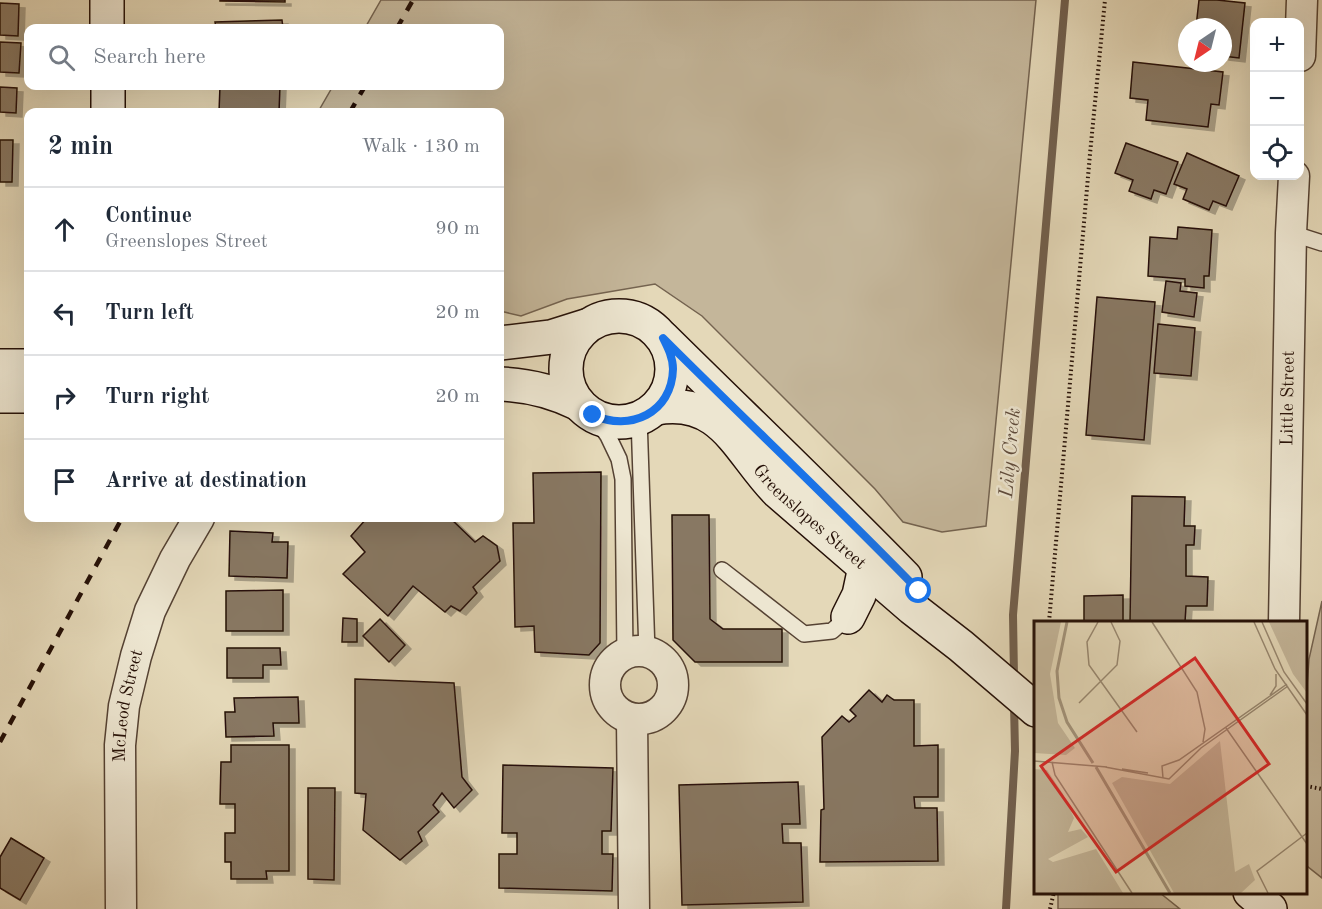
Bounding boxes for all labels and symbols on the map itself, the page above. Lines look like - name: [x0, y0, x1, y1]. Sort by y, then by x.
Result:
- north arrow: [1178, 18, 1232, 72]
- street label: Little Street: [1278, 350, 1298, 446]
- route end: [579, 401, 605, 427]
- water label: Lily Creek: [997, 407, 1025, 500]
- street label: Greenslopes Street: [749, 461, 870, 573]
- route start: [905, 577, 931, 603]
- inset map: [1034, 621, 1307, 894]
- street label: McLeod Street: [111, 647, 147, 762]

